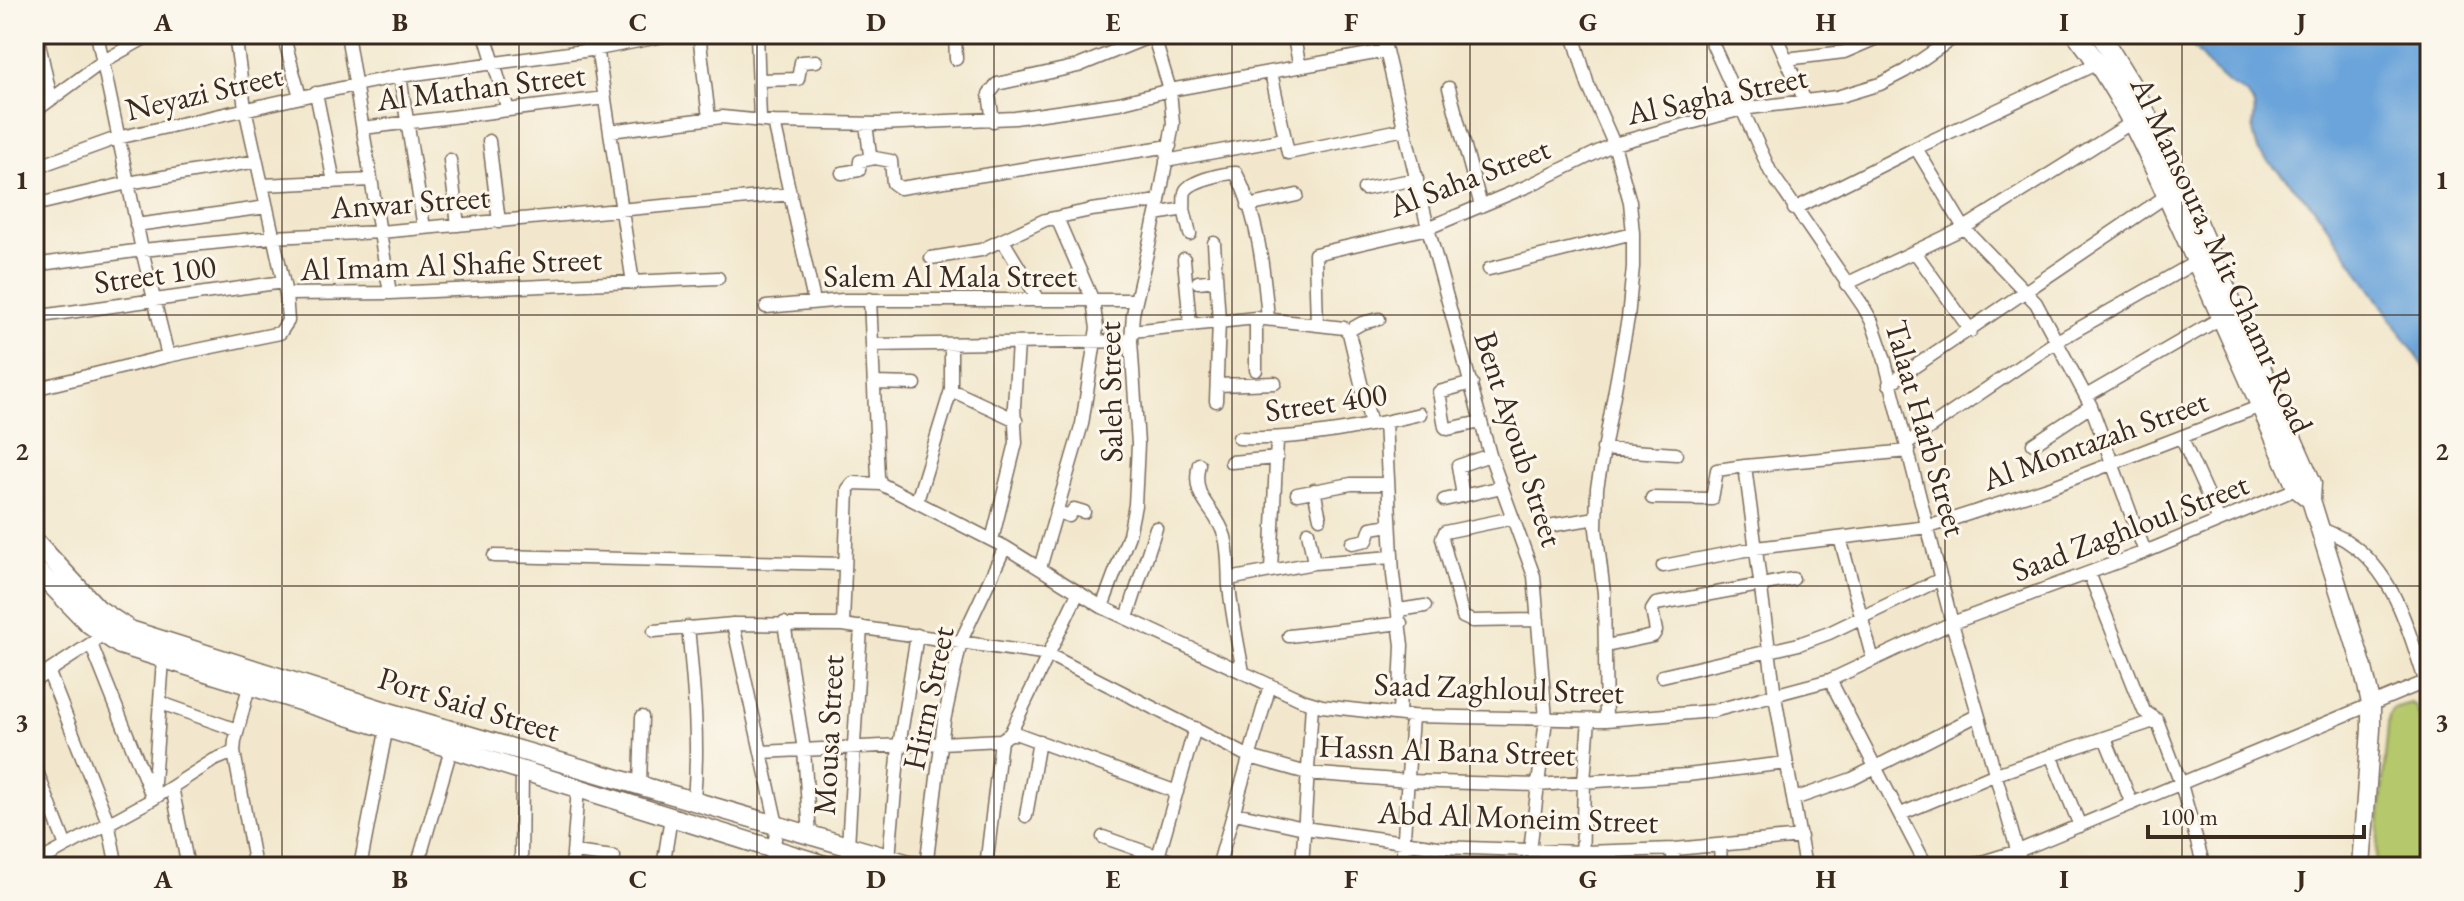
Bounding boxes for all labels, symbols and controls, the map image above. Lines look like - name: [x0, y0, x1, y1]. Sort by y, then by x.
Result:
- text: A: [153, 5, 173, 39]
- text: B: [392, 5, 408, 39]
- text: C: [629, 5, 647, 39]
- text: D: [866, 5, 886, 39]
- text: E: [1106, 5, 1121, 39]
- text: F: [1344, 5, 1358, 39]
- text: G: [1579, 5, 1598, 39]
- text: H: [1816, 5, 1837, 39]
- text: I: [2059, 5, 2069, 39]
- text: J: [2293, 5, 2306, 39]
- street label: Al Mathan Street: [373, 53, 588, 121]
- street label: Neyazi Street: [121, 54, 287, 130]
- street label: Al Sagha Street: [1622, 55, 1811, 135]
- street label: Al Mansoura, Mit Ghamr Road: [2120, 69, 2324, 441]
- street label: Al Saha Street: [1381, 127, 1556, 227]
- text: 1: [15, 163, 29, 197]
- text: 1: [2435, 163, 2449, 197]
- street label: Anwar Street: [328, 175, 491, 229]
- street label: Al Imam Al Shafie Street: [298, 238, 603, 290]
- street label: Street 100: [91, 245, 219, 303]
- street label: Salem Al Mala Street: [823, 255, 1077, 297]
- street label: Talaat Harb Street: [1875, 315, 1977, 541]
- street label: Saleh Street: [1088, 321, 1132, 463]
- street label: Bent Ayoub Street: [1464, 326, 1574, 552]
- street label: Street 400: [1262, 373, 1390, 431]
- street label: Al Montazah Street: [1975, 380, 2214, 501]
- text: 2: [15, 434, 29, 468]
- text: 2: [2435, 434, 2449, 468]
- street label: Saad Zaghloul Street: [2006, 463, 2254, 591]
- street label: Hirm Street: [892, 622, 964, 774]
- street label: Mousa Street: [803, 654, 853, 816]
- street label: Port Said Street: [373, 657, 565, 751]
- street label: Saad Zaghloul Street: [1373, 663, 1625, 713]
- text: 3: [15, 705, 29, 739]
- text: 3: [2435, 705, 2449, 739]
- street label: Hassn Al Bana Street: [1318, 725, 1576, 775]
- scale bar: [2148, 789, 2364, 839]
- street label: Abd Al Moneim Street: [1376, 791, 1659, 843]
- text: 100 m: [2160, 801, 2218, 832]
- text: A: [153, 862, 173, 896]
- text: B: [392, 862, 408, 896]
- text: C: [629, 862, 647, 896]
- text: D: [866, 862, 886, 896]
- text: E: [1106, 862, 1121, 896]
- text: F: [1344, 862, 1358, 896]
- text: G: [1579, 862, 1598, 896]
- text: H: [1816, 862, 1837, 896]
- text: I: [2059, 862, 2069, 896]
- text: J: [2293, 862, 2306, 896]

